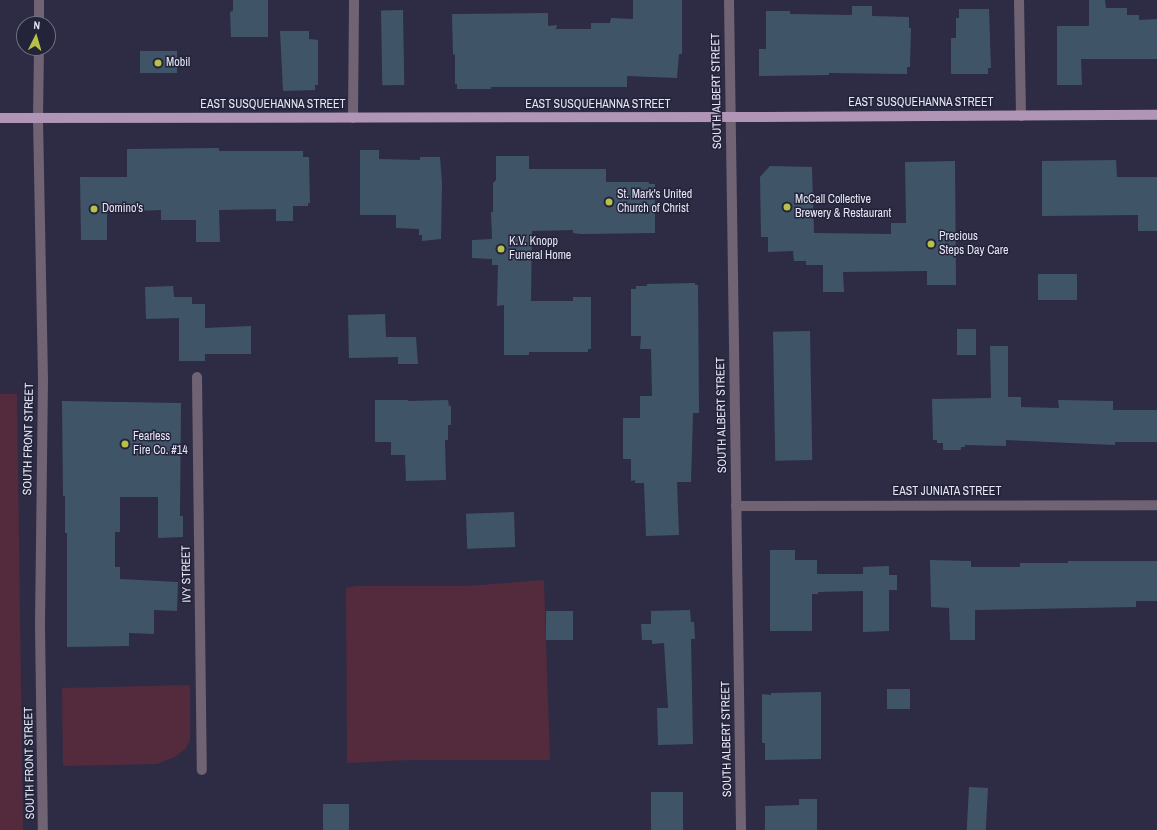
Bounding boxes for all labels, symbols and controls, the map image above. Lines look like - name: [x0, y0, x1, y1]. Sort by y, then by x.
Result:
- north arrow: [16, 16, 56, 56]
- text: N: [33, 18, 41, 32]
- street label: SOUTH ALBERT STREET: [709, 32, 725, 150]
- place label: Mobil: [166, 56, 190, 70]
- marker: Mobil: [153, 58, 163, 68]
- street label: EAST SUSQUEHANNA STREET: [848, 96, 994, 110]
- street label: EAST SUSQUEHANNA STREET: [200, 98, 346, 112]
- street label: EAST SUSQUEHANNA STREET: [525, 98, 671, 112]
- place label: St. Mark's United Church of Christ: [617, 188, 692, 216]
- place label: McCall Collective Brewery & Restaurant: [795, 193, 891, 221]
- marker: St. Mark's United Church of Christ: [604, 197, 614, 207]
- place label: Domino's: [102, 202, 143, 216]
- marker: McCall Collective Brewery & Restaurant: [782, 202, 792, 212]
- marker: Domino's: [89, 204, 99, 214]
- place label: Precious Steps Day Care: [939, 230, 1008, 258]
- place label: K.V. Knopp Funeral Home: [509, 235, 571, 263]
- marker: Precious Steps Day Care: [926, 239, 936, 249]
- marker: K.V. Knopp Funeral Home: [496, 244, 506, 254]
- street label: SOUTH ALBERT STREET: [714, 356, 730, 474]
- street label: SOUTH FRONT STREET: [21, 383, 37, 495]
- place label: Fearless Fire Co. #14: [133, 430, 188, 458]
- marker: Fearless Fire Co. #14: [120, 439, 130, 449]
- street label: EAST JUNIATA STREET: [892, 485, 1002, 499]
- street label: IVY STREET: [179, 545, 195, 603]
- street label: SOUTH ALBERT STREET: [719, 680, 735, 798]
- street label: SOUTH FRONT STREET: [22, 707, 38, 819]

